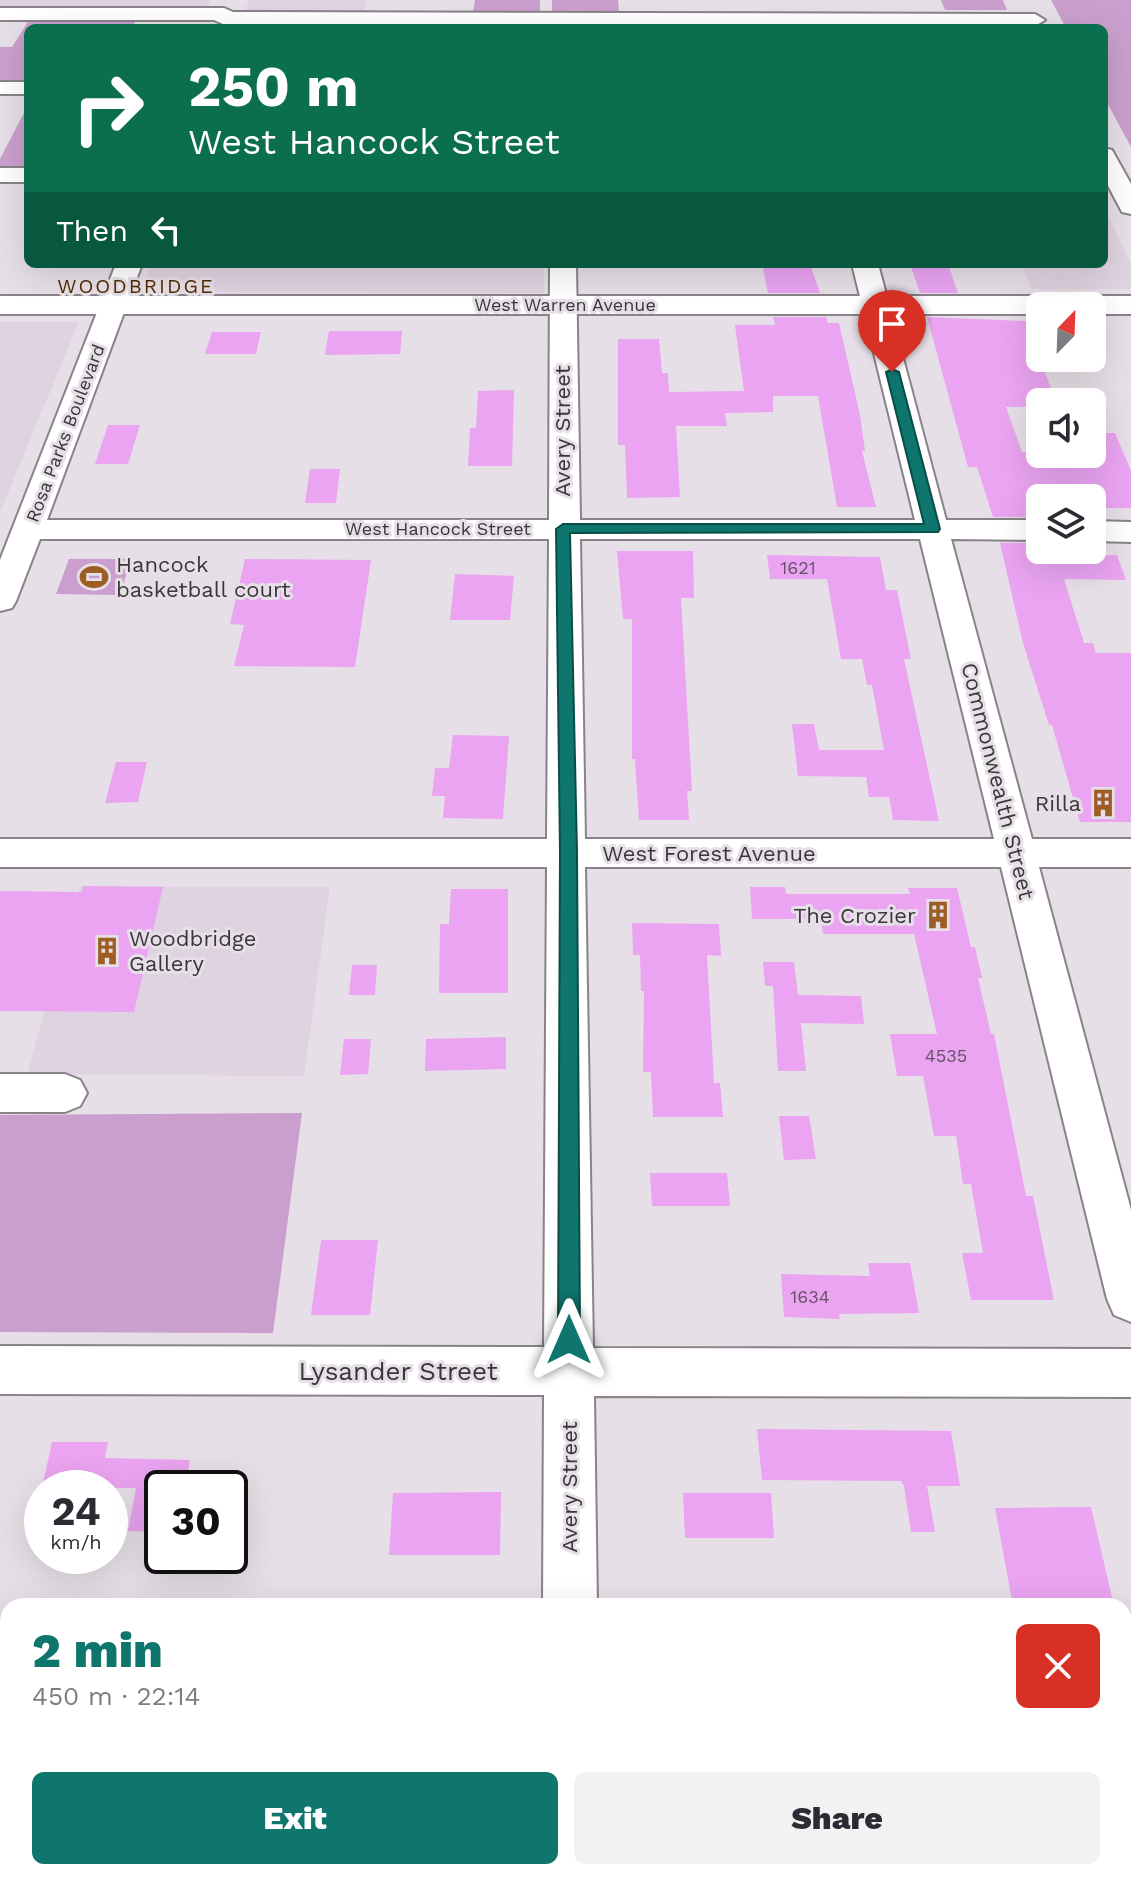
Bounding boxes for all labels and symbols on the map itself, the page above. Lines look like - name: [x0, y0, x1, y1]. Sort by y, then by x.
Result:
- district label: WOODBRIDGE: [57, 274, 215, 298]
- pin: [858, 290, 926, 372]
- north arrow: [1026, 292, 1106, 372]
- street label: West Warren Avenue: [474, 294, 656, 315]
- street label: Rosa Parks Boulevard: [21, 341, 109, 525]
- street label: Avery Street: [550, 365, 575, 497]
- street label: West Hancock Street: [345, 518, 531, 539]
- place label: Hancock basketball court: [116, 552, 291, 602]
- house number: 1621: [780, 557, 816, 578]
- sports icon: Hancock basketball court: [79, 562, 109, 592]
- street label: Commonwealth Street: [956, 660, 1040, 902]
- building icon: Rilla: [1088, 788, 1118, 818]
- place label: Rilla: [1035, 791, 1081, 816]
- street label: West Forest Avenue: [602, 841, 816, 866]
- building icon: The Crozier: [923, 900, 953, 930]
- place label: The Crozier: [793, 903, 916, 928]
- place label: Woodbridge Gallery: [129, 926, 256, 976]
- building icon: Woodbridge Gallery: [92, 936, 122, 966]
- house number: 4535: [925, 1045, 967, 1066]
- house number: 1634: [790, 1286, 830, 1307]
- position arrow: [527, 1298, 611, 1382]
- street label: Lysander Street: [298, 1356, 498, 1386]
- street label: Avery Street: [557, 1421, 582, 1553]
- speed limit sign: 30: [144, 1470, 248, 1574]

